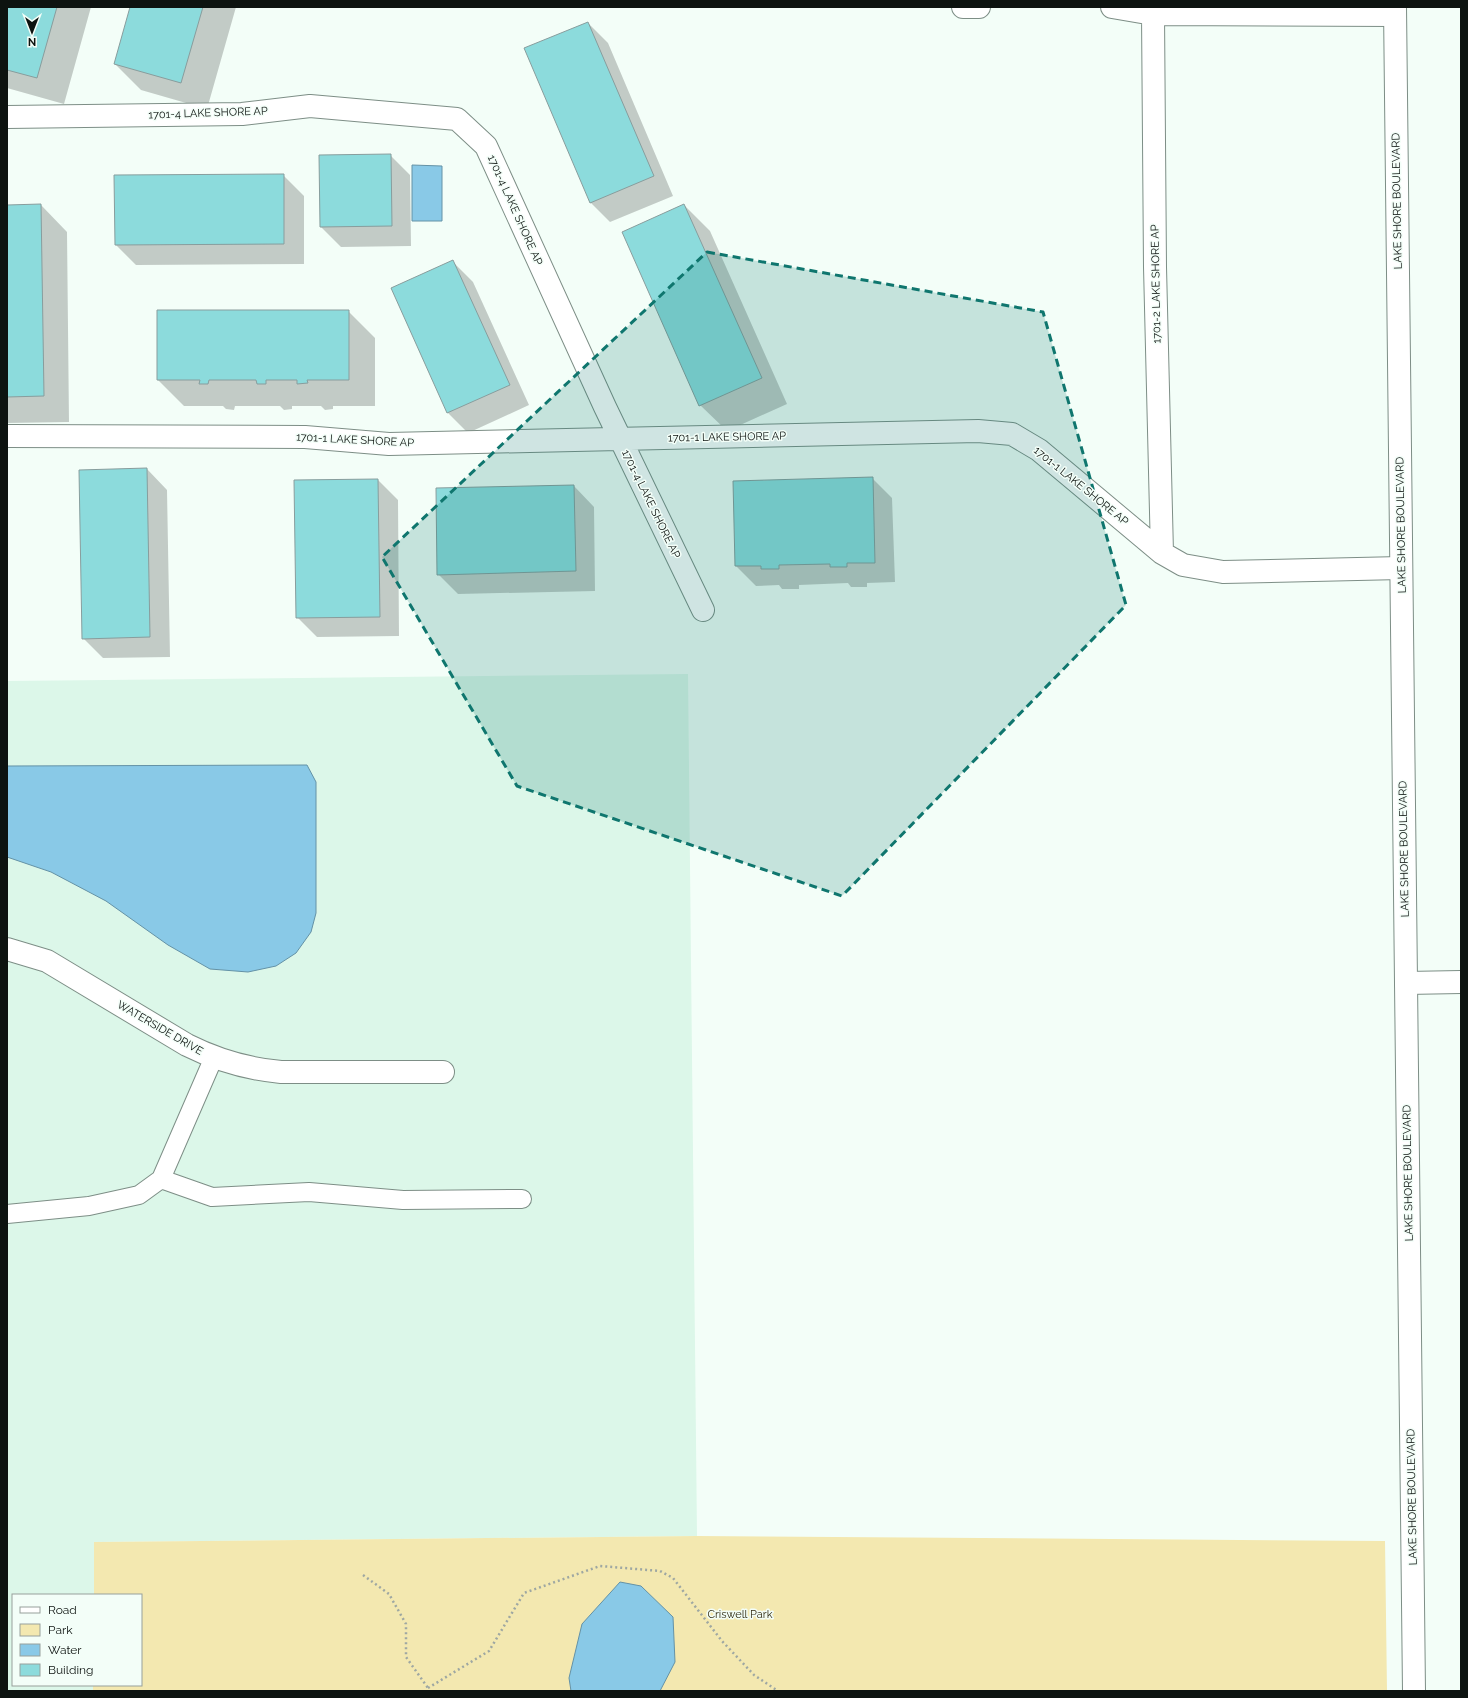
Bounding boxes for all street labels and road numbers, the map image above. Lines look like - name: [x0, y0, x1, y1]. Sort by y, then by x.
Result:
- street label: 1701-4 LAKE SHORE AP: [148, 104, 268, 122]
- street label: LAKE SHORE BOULEVARD: [1389, 133, 1405, 269]
- street label: 1701-4 LAKE SHORE AP: [485, 153, 545, 267]
- street label: 1701-2 LAKE SHORE AP: [1148, 224, 1164, 344]
- street label: 1701-1 LAKE SHORE AP: [668, 429, 786, 445]
- street label: 1701-1 LAKE SHORE AP: [296, 430, 414, 450]
- street label: 1701-1 LAKE SHORE AP: [1031, 444, 1131, 528]
- street label: 1701-4 LAKE SHORE AP: [619, 448, 683, 561]
- street label: LAKE SHORE BOULEVARD: [1393, 457, 1409, 593]
- street label: LAKE SHORE BOULEVARD: [1396, 781, 1412, 917]
- street label: WATERSIDE DRIVE: [115, 998, 205, 1058]
- street label: LAKE SHORE BOULEVARD: [1400, 1105, 1416, 1241]
- street label: LAKE SHORE BOULEVARD: [1404, 1429, 1420, 1565]

